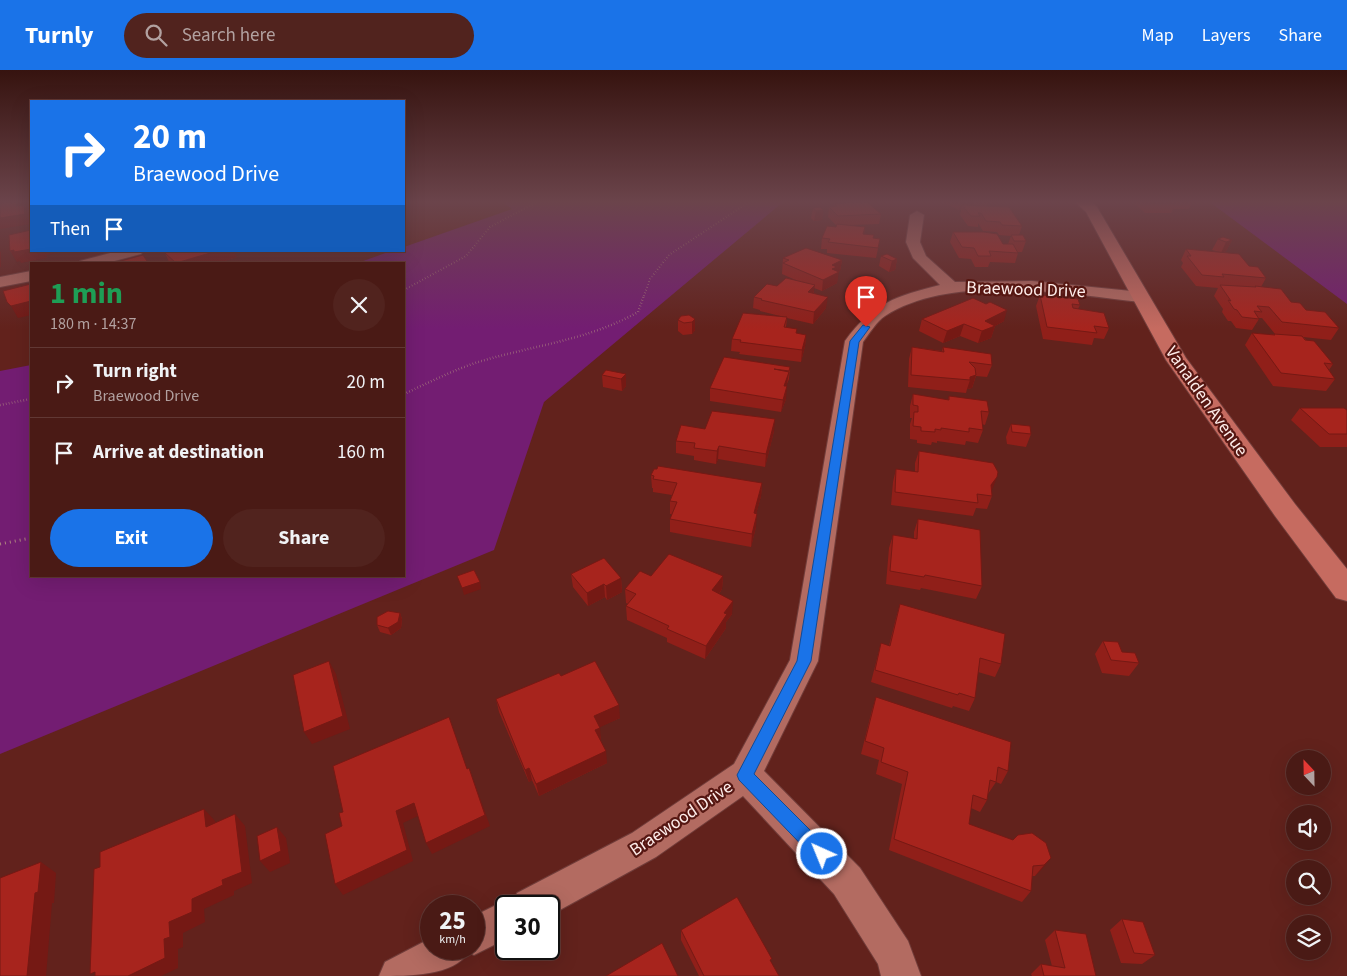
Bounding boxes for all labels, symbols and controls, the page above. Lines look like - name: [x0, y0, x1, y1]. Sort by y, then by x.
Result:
- search box: [124, 13, 474, 58]
- text: Turnly: [25, 18, 94, 53]
- icon: search: [142, 21, 170, 49]
- text: Search here: [182, 22, 275, 49]
- text: Map: [1142, 23, 1174, 48]
- text: Layers: [1202, 23, 1251, 48]
- text: Share: [1279, 23, 1322, 48]
- text: 20 m: [133, 112, 207, 162]
- icon: right: [50, 120, 115, 185]
- text: Braewood Drive: [133, 158, 279, 190]
- icon: arrive: [100, 215, 128, 243]
- text: Then: [50, 216, 90, 243]
- text: 1 min: [50, 272, 123, 315]
- street label: Braewood Drive: [966, 275, 1086, 304]
- pin: [845, 276, 887, 327]
- button: close: [333, 279, 385, 331]
- icon: arrive: [852, 283, 880, 311]
- text: 180 m · 14:37: [50, 313, 137, 335]
- street label: Vanalden Avenue: [1159, 341, 1254, 461]
- text: Turn right: [93, 358, 177, 385]
- icon: right: [50, 369, 78, 397]
- text: 20 m: [347, 369, 385, 396]
- text: Braewood Drive: [93, 385, 199, 407]
- icon: arrive: [50, 439, 78, 467]
- text: Arrive at destination: [93, 439, 264, 466]
- text: 160 m: [337, 439, 385, 466]
- button: Exit: [50, 509, 213, 567]
- button: Share: [223, 509, 385, 567]
- north arrow: [1286, 750, 1331, 795]
- map controls: [1286, 750, 1331, 960]
- street label: Braewood Drive: [625, 775, 738, 862]
- button: sound: [1286, 805, 1331, 850]
- position arrow: [795, 827, 847, 879]
- button: search: [1286, 860, 1331, 905]
- speed limit sign: 30: [495, 895, 560, 960]
- text: 25: [439, 903, 466, 939]
- button: layers: [1286, 915, 1331, 960]
- text: km/h: [439, 931, 466, 948]

